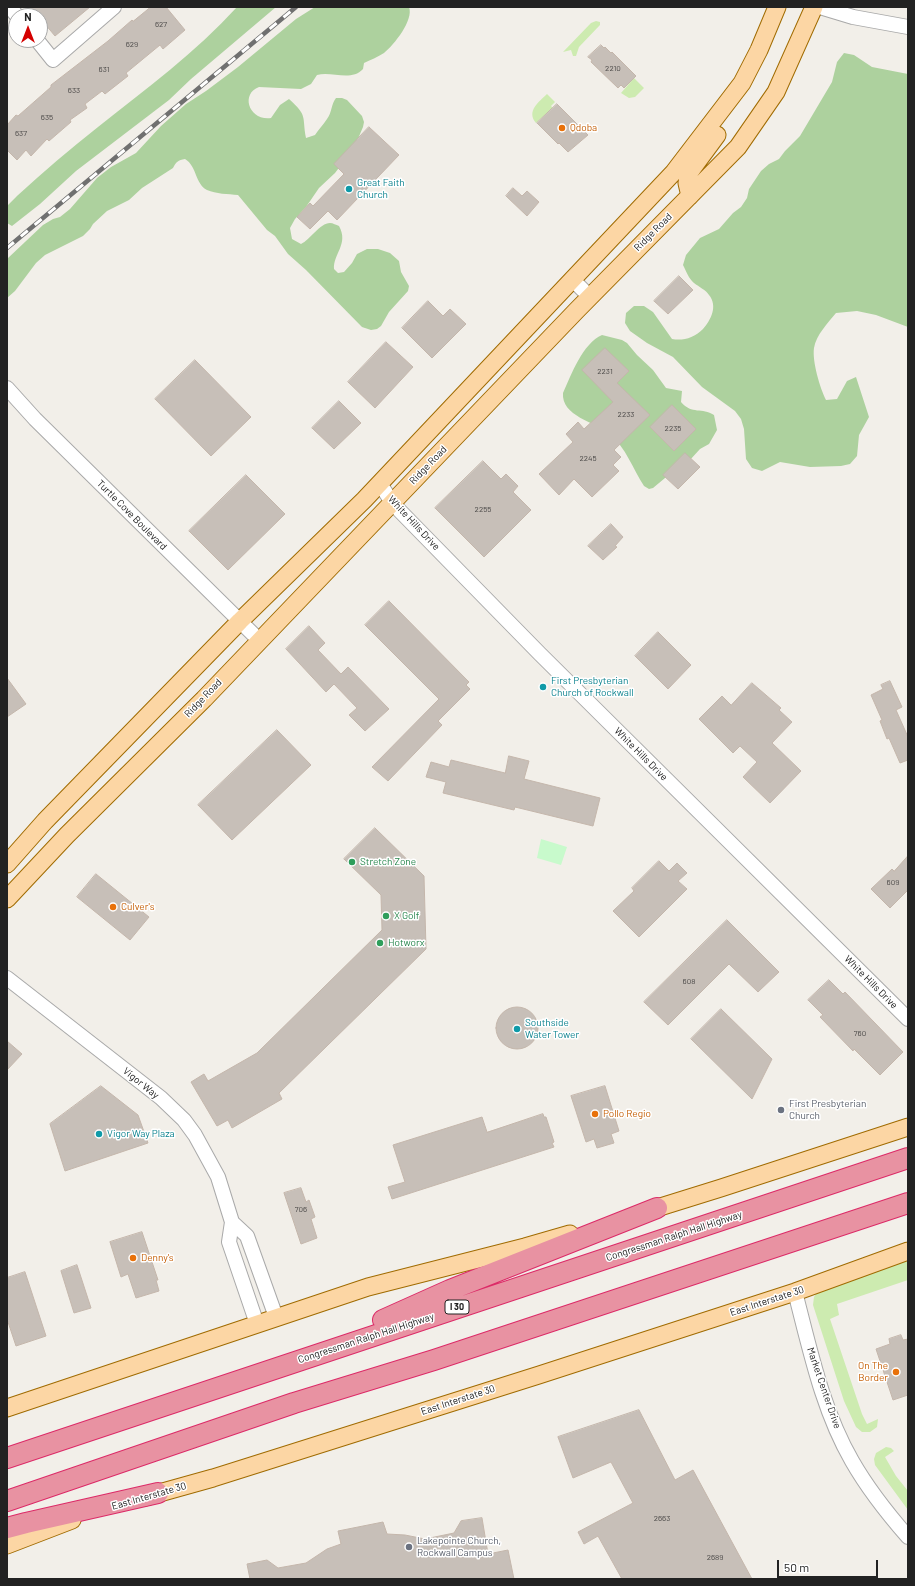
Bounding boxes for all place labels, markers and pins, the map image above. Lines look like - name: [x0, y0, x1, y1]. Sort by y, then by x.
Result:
- place label: Qdoba: [570, 122, 597, 134]
- marker: Qdoba: [557, 123, 567, 133]
- place label: Great Faith Church: [357, 177, 405, 200]
- marker: Great Faith Church: [344, 184, 354, 194]
- place label: First Presbyterian Church of Rockwall: [551, 675, 634, 698]
- marker: First Presbyterian Church of Rockwall: [538, 682, 548, 692]
- place label: Stretch Zone: [360, 856, 416, 868]
- marker: Stretch Zone: [347, 857, 357, 867]
- place label: Culver's: [121, 901, 154, 913]
- marker: Culver's: [108, 902, 118, 912]
- place label: X Golf: [394, 910, 419, 922]
- marker: X Golf: [381, 911, 391, 921]
- place label: Hotworx: [388, 937, 424, 949]
- marker: Hotworx: [375, 938, 385, 948]
- place label: Southside Water Tower: [525, 1017, 579, 1040]
- marker: Southside Water Tower: [512, 1024, 522, 1034]
- place label: First Presbyterian Church: [789, 1098, 866, 1122]
- marker: First Presbyterian Church: [776, 1105, 786, 1115]
- place label: Pollo Regio: [603, 1108, 651, 1120]
- marker: Pollo Regio: [590, 1109, 600, 1119]
- place label: Vigor Way Plaza: [107, 1128, 175, 1140]
- marker: Vigor Way Plaza: [94, 1129, 104, 1139]
- place label: Denny's: [141, 1252, 174, 1264]
- marker: Denny's: [128, 1253, 138, 1263]
- place label: On The Border: [858, 1360, 888, 1384]
- marker: On The Border: [891, 1367, 901, 1377]
- place label: Lakepointe Church, Rockwall Campus: [417, 1535, 501, 1558]
- marker: Lakepointe Church, Rockwall Campus: [404, 1542, 414, 1552]

